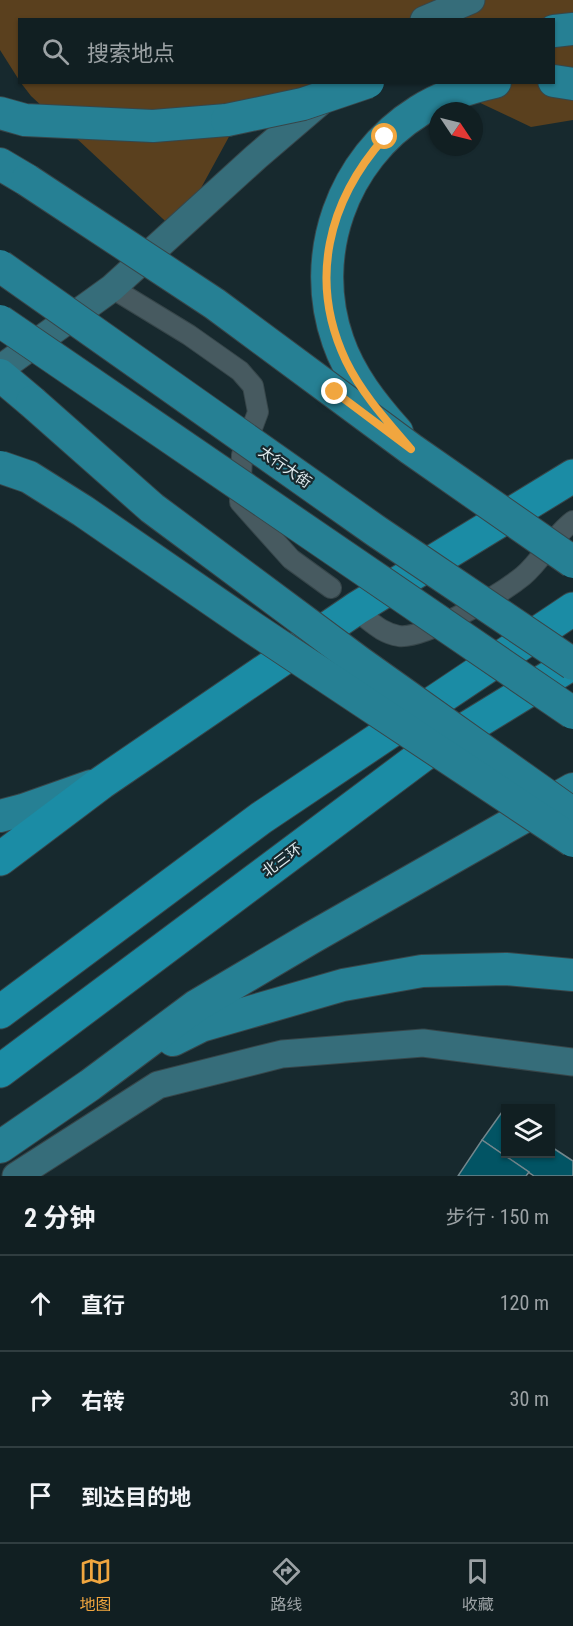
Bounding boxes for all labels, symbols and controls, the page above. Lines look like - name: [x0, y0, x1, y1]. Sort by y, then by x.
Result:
- search box: [18, 18, 555, 84]
- icon: search: [39, 35, 72, 68]
- text: 搜索地点: [87, 41, 175, 66]
- north arrow: [429, 102, 483, 156]
- route start: [371, 123, 397, 149]
- route end: [321, 378, 347, 404]
- street label: 太行大街: [255, 442, 315, 492]
- street label: 北三环: [259, 839, 305, 881]
- map controls: [501, 1104, 555, 1158]
- button: layers: [501, 1104, 555, 1158]
- text: 2 分钟: [24, 1203, 95, 1233]
- text: 步行 · 150 m: [446, 1205, 549, 1229]
- icon: ahead: [24, 1287, 57, 1320]
- text: 120 m: [500, 1291, 549, 1315]
- text: 直行: [81, 1293, 125, 1318]
- icon: right: [24, 1383, 57, 1416]
- text: 30 m: [510, 1387, 549, 1411]
- text: 右转: [81, 1389, 125, 1414]
- icon: arrive: [24, 1479, 57, 1512]
- text: 到达目的地: [81, 1485, 191, 1510]
- tab: 地图: [79, 1555, 112, 1615]
- tab: 路线: [270, 1555, 303, 1615]
- tab: 收藏: [461, 1555, 494, 1615]

